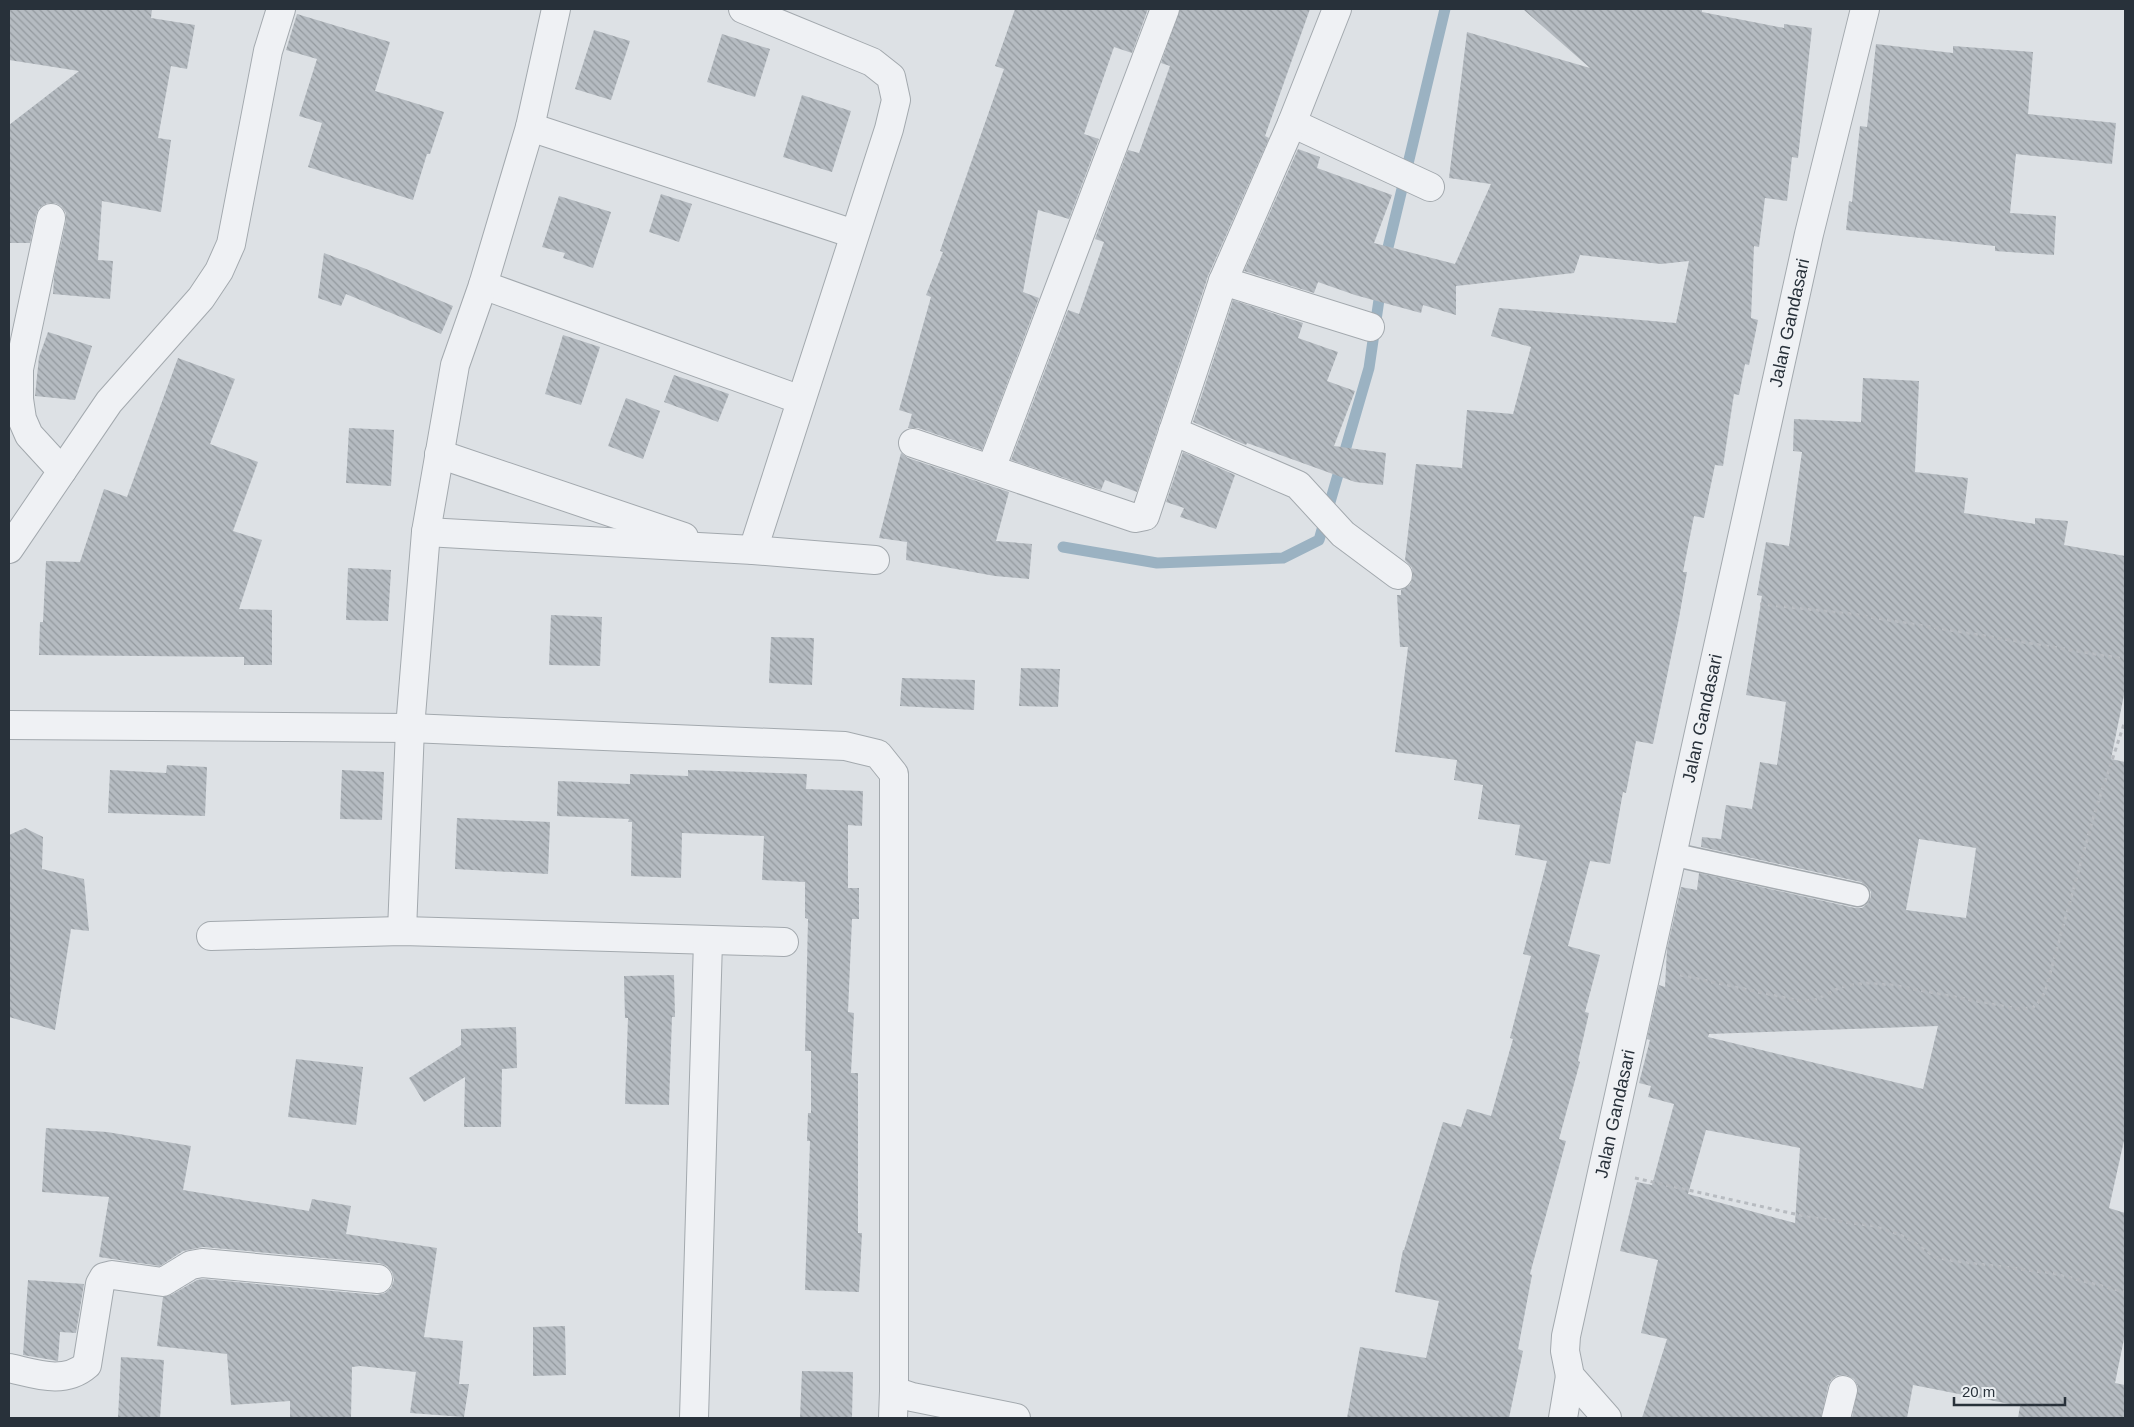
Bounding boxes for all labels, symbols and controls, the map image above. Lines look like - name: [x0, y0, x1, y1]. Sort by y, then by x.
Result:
- street label: Jalan Gandasari: [1766, 257, 1813, 389]
- street label: Jalan Gandasari: [1678, 652, 1726, 785]
- street label: Jalan Gandasari: [1591, 1048, 1639, 1180]
- scale bar: [1954, 1374, 2065, 1406]
- text: 20 m: [1962, 1383, 1995, 1400]

